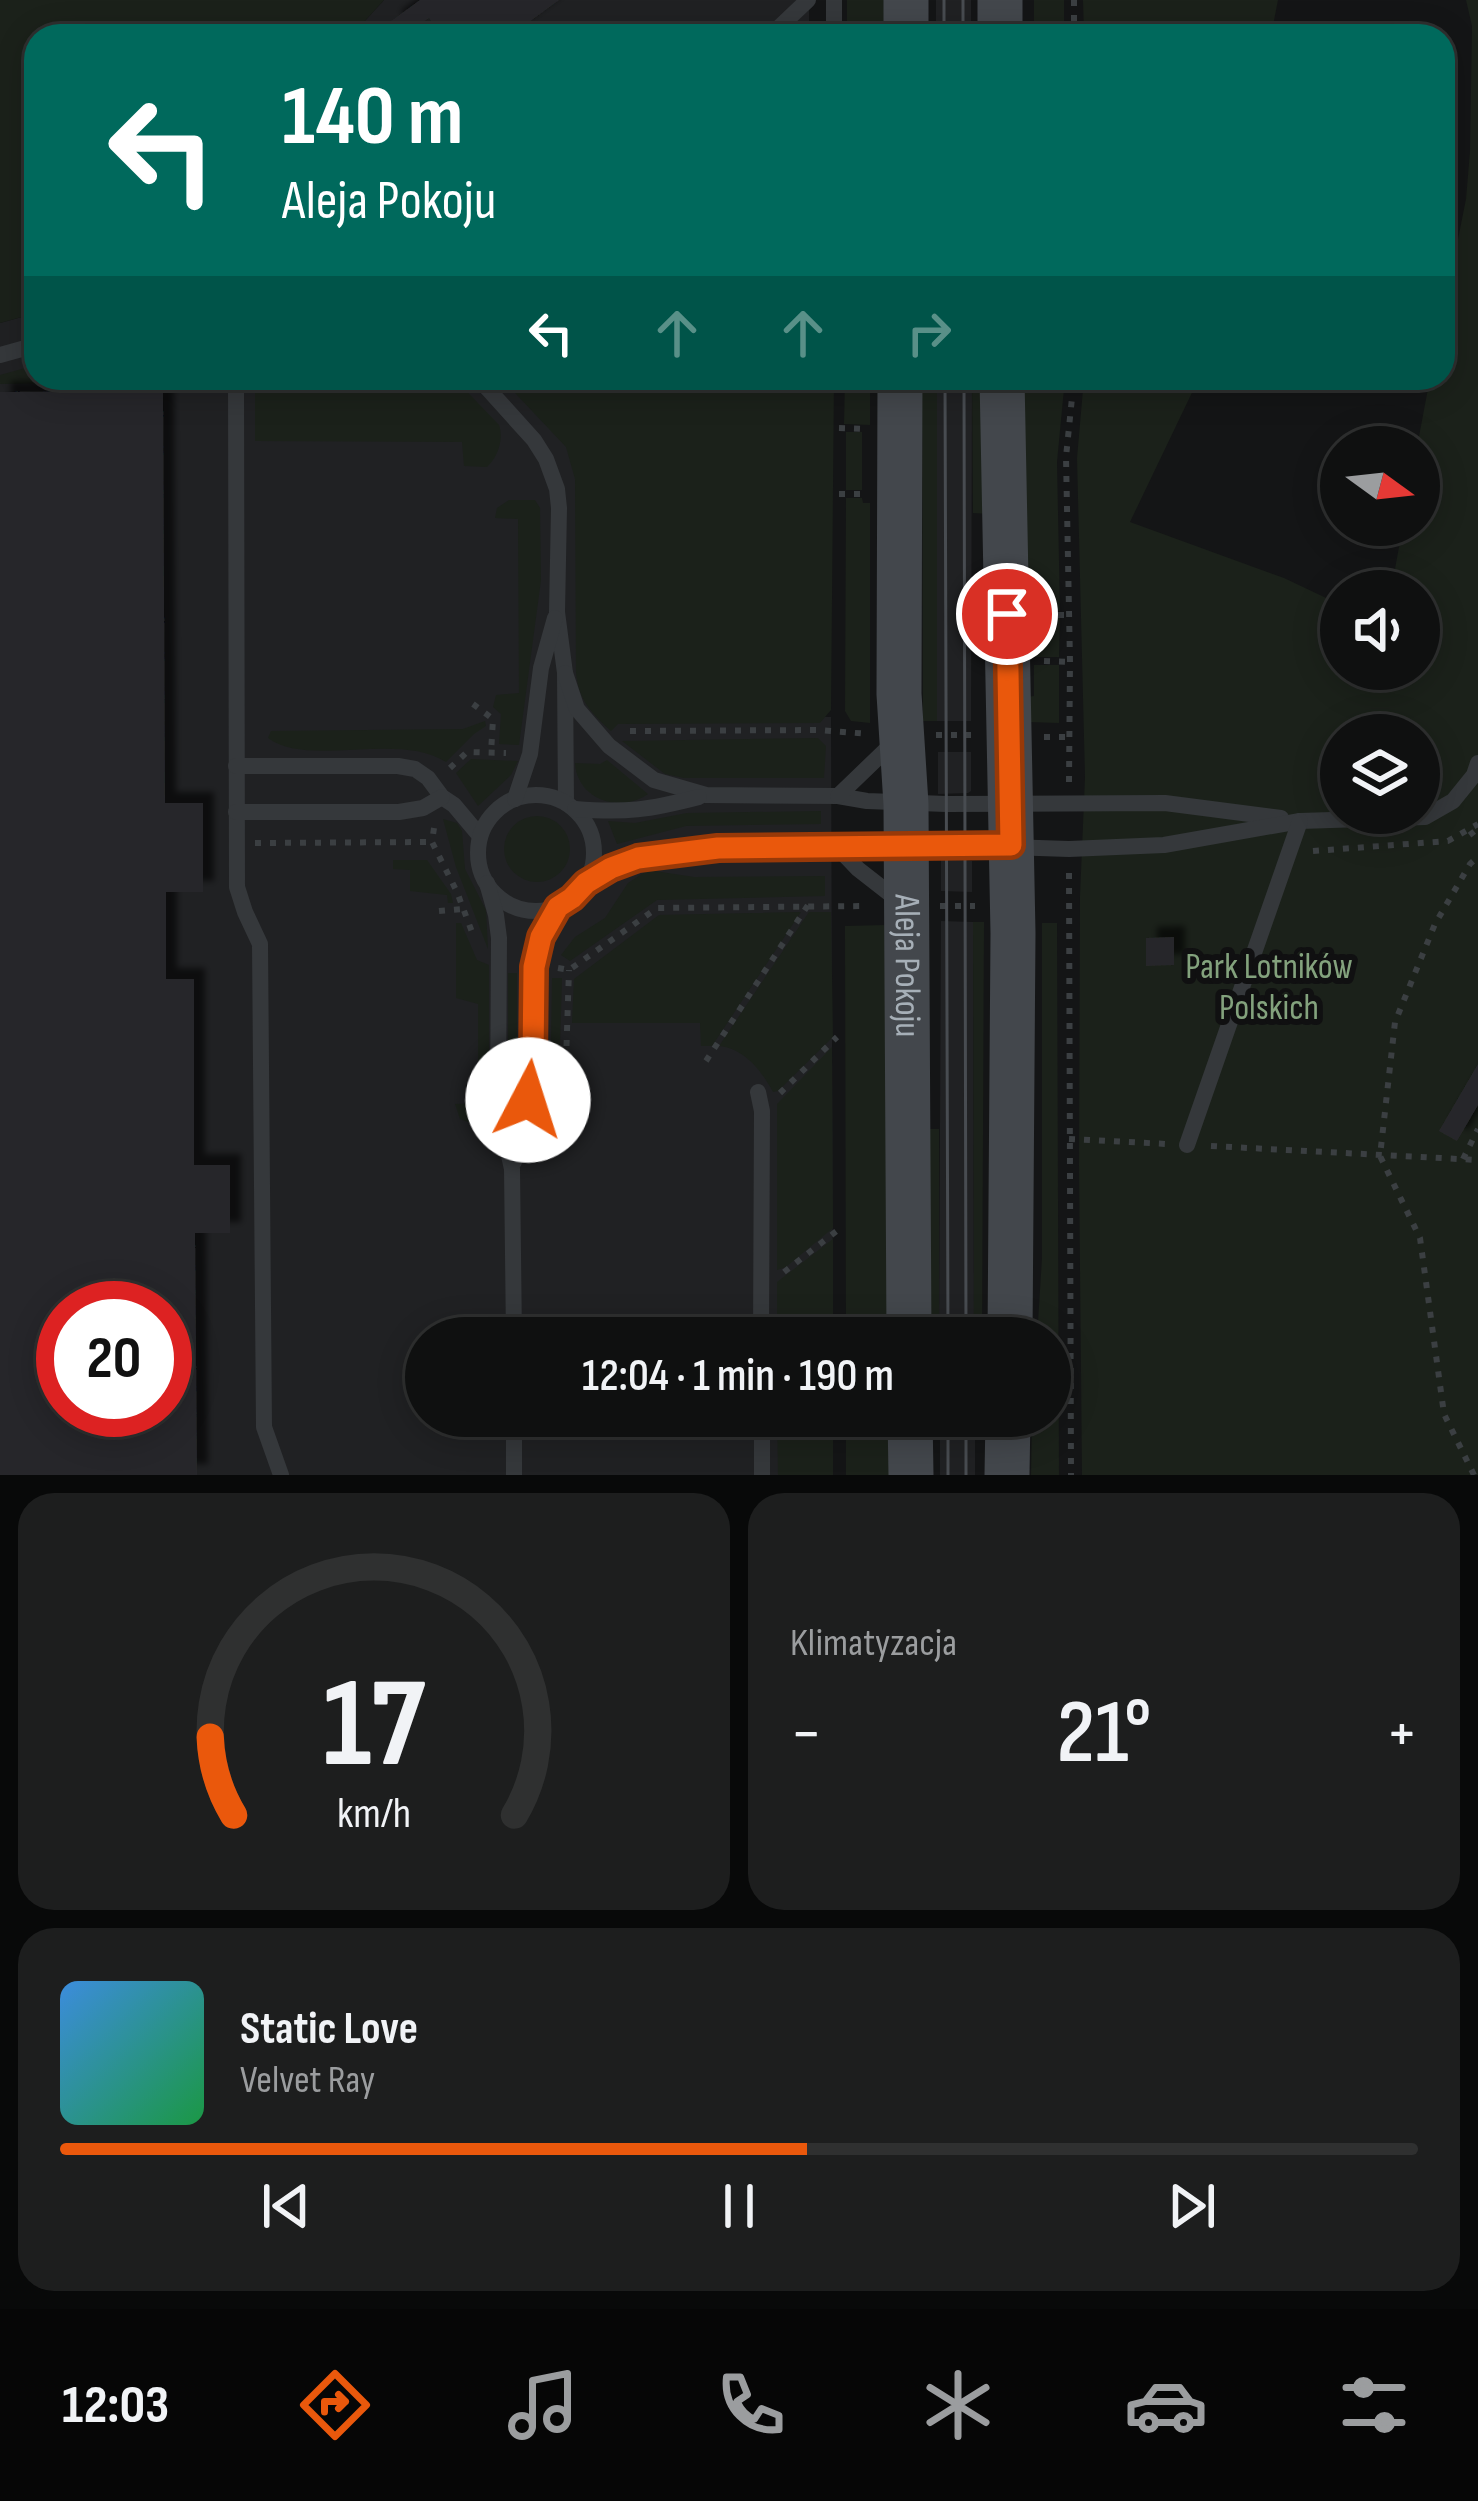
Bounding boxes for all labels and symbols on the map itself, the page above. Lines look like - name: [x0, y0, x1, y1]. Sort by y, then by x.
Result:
- north arrow: [1320, 426, 1440, 546]
- pin: [956, 563, 1058, 665]
- street label: Aleja Pokoju: [885, 893, 929, 1037]
- park label: Park Lotników Polskich: [1185, 946, 1353, 1030]
- position arrow: [465, 1037, 591, 1163]
- speed limit sign: 20: [36, 1281, 192, 1437]

